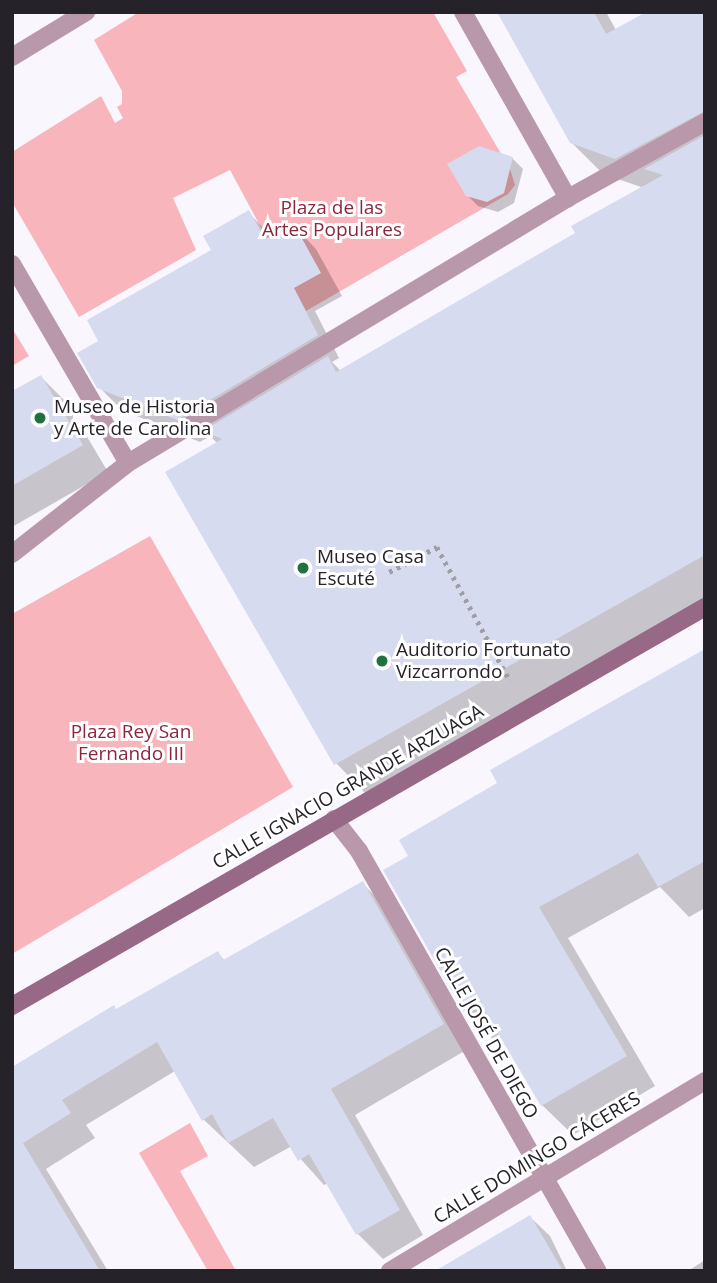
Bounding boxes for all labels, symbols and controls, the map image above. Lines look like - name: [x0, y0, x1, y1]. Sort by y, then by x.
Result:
- park label: Plaza de las Artes Populares: [262, 197, 402, 241]
- place label: Museo de Historia y Arte de Carolina: [54, 396, 215, 440]
- marker: Museo de Historia y Arte de Carolina: [32, 410, 48, 426]
- place label: Museo Casa Escuté: [317, 546, 424, 590]
- marker: Museo Casa Escuté: [295, 560, 311, 576]
- place label: Auditorio Fortunato Vizcarrondo: [396, 639, 571, 683]
- marker: Auditorio Fortunato Vizcarrondo: [374, 653, 390, 669]
- street label: CALLE IGNACIO GRANDE ARZUAGA: [208, 700, 488, 874]
- park label: Plaza Rey San Fernando III: [71, 721, 191, 765]
- street label: CALLE JOSÉ DE DIEGO: [429, 943, 543, 1123]
- street label: CALLE DOMINGO CÁCERES: [429, 1087, 645, 1229]

